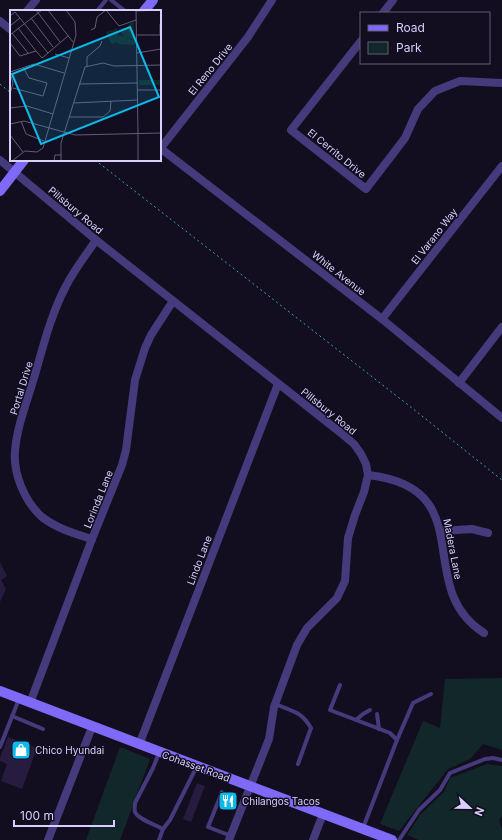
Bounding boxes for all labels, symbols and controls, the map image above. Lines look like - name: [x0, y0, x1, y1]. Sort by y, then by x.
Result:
- inset map: [10, 10, 161, 161]
- legend: [360, 12, 490, 64]
- text: Road: [396, 20, 425, 35]
- text: Park: [396, 40, 422, 55]
- street label: El Reno Drive: [186, 41, 235, 97]
- street label: El Cerrito Drive: [305, 126, 369, 180]
- street label: Pillsbury Road: [46, 184, 106, 236]
- street label: El Varano Way: [408, 205, 460, 266]
- street label: White Avenue: [310, 248, 368, 298]
- street label: Portal Drive: [7, 360, 35, 416]
- street label: Pillsbury Road: [299, 385, 359, 437]
- street label: Lorinda Lane: [81, 468, 115, 530]
- street label: Madera Lane: [441, 518, 465, 581]
- street label: Lindo Lane: [184, 533, 214, 586]
- shop icon: Chico Hyundai: [10, 739, 32, 761]
- place label: Chico Hyundai: [35, 744, 104, 756]
- street label: Cohasset Road: [160, 748, 232, 784]
- north arrow: [450, 788, 490, 828]
- restaurant icon: Chilangos Tacos: [217, 790, 239, 812]
- place label: Chilangos Tacos: [242, 795, 320, 807]
- scale bar: [14, 802, 114, 828]
- text: N: [471, 805, 487, 818]
- text: 100 m: [20, 808, 54, 823]

